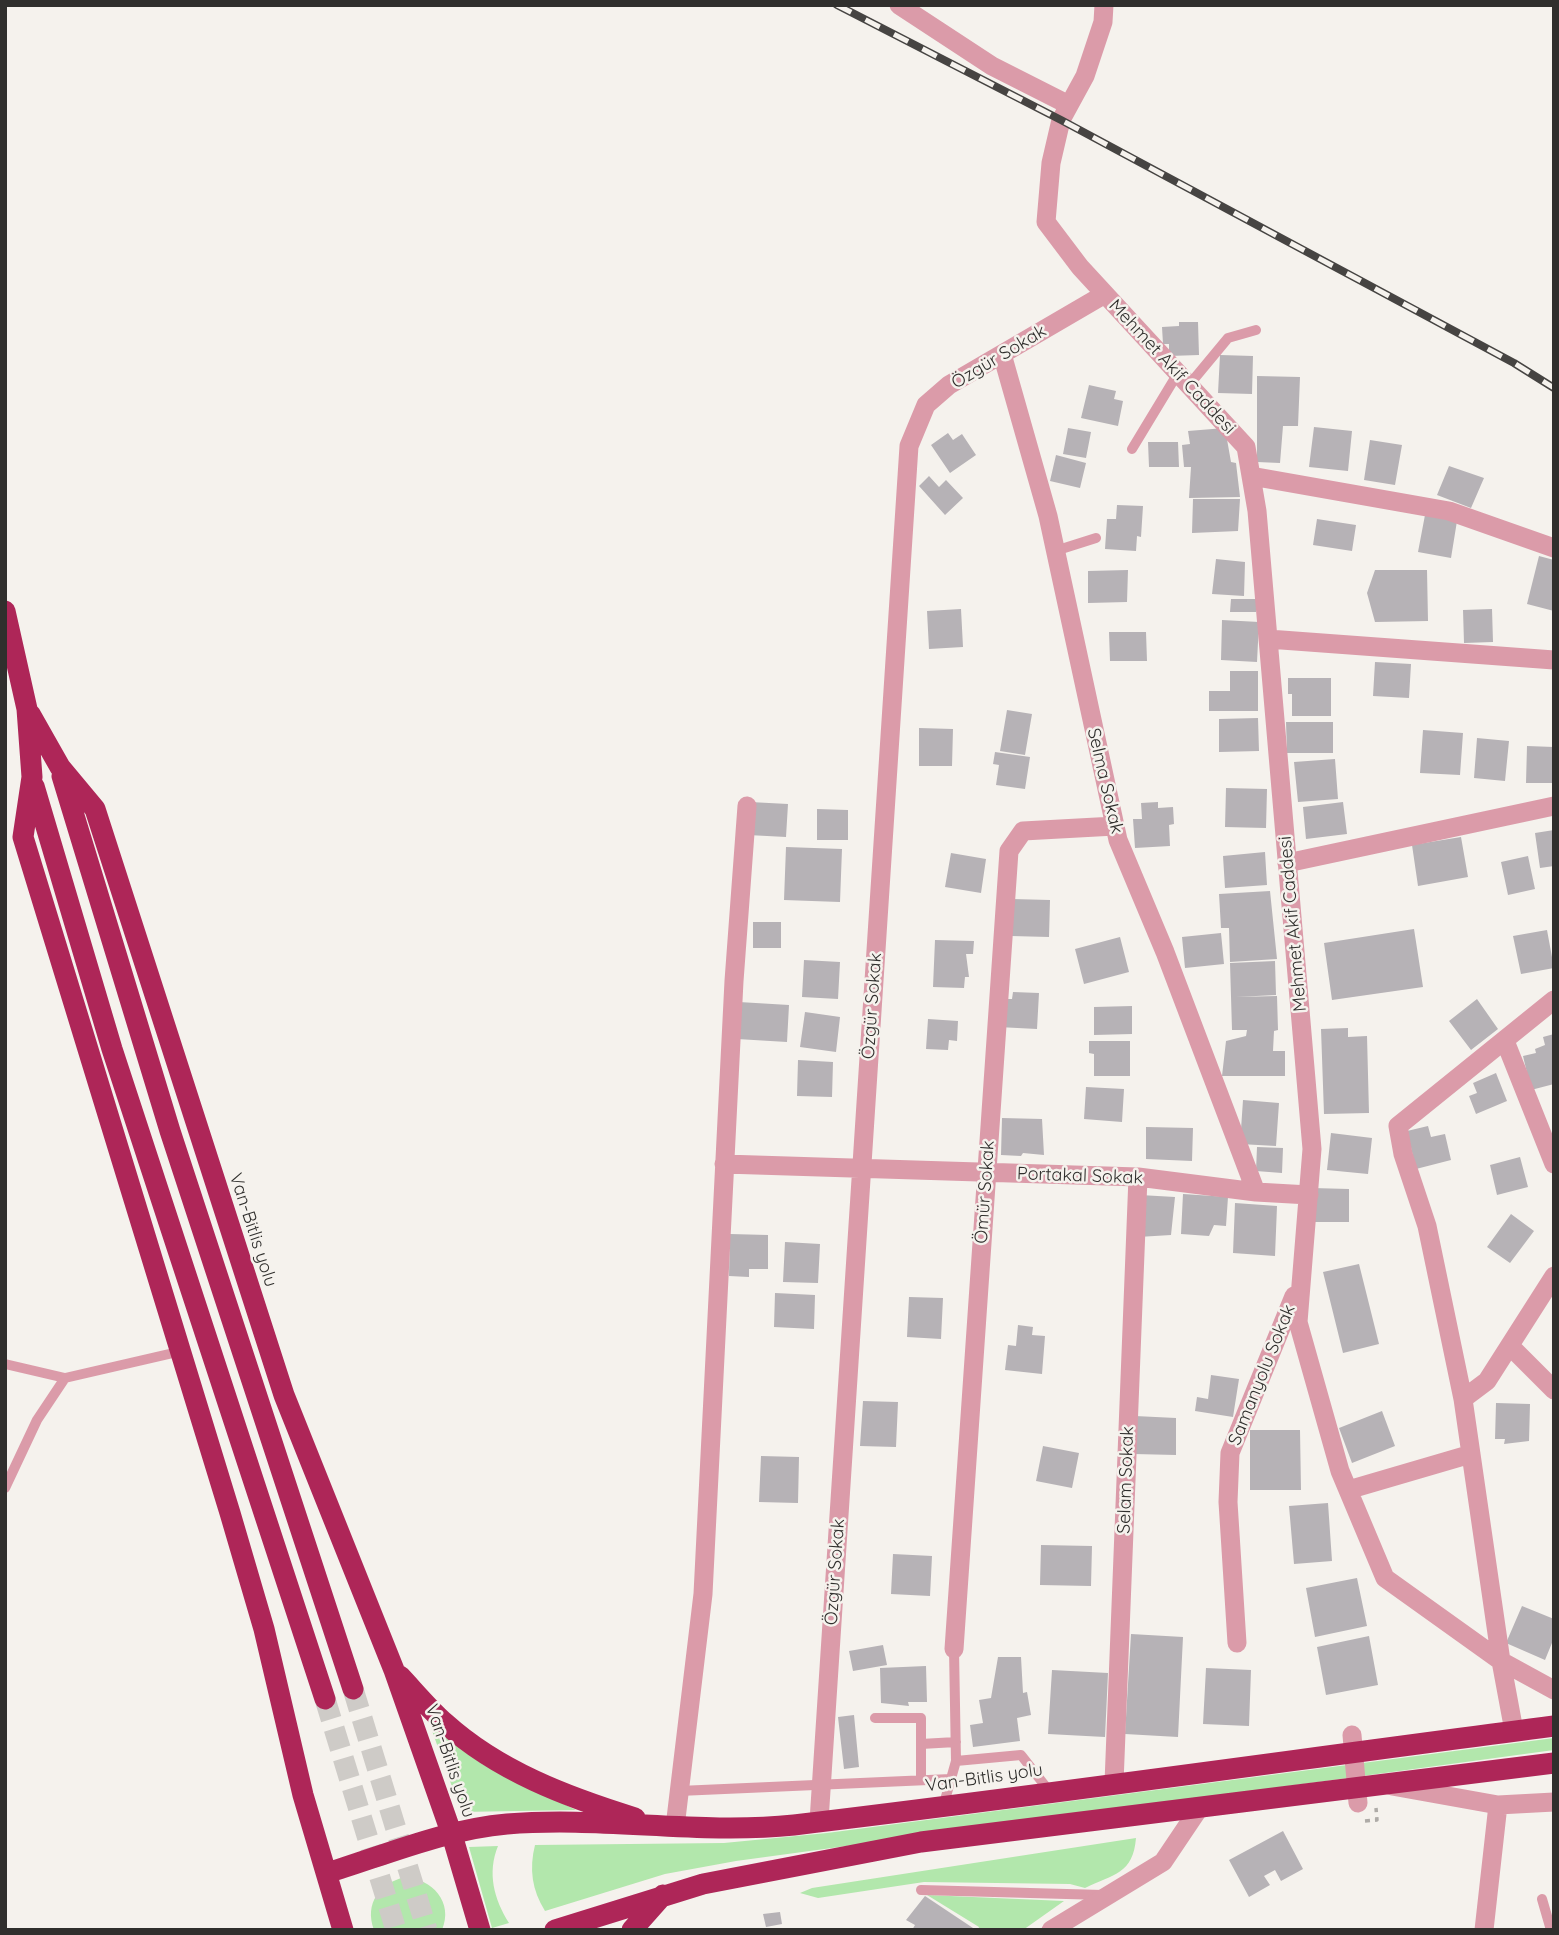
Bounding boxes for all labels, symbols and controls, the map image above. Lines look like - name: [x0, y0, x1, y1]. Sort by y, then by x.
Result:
- street label: Mehmet Akif Caddesi: [1104, 295, 1240, 439]
- street label: Özgür Sokak: [948, 320, 1050, 394]
- street label: Selma Sokak: [1082, 726, 1128, 836]
- street label: Mehmet Akif Caddesi: [1275, 835, 1311, 1013]
- street label: Özgür Sokak: [858, 952, 886, 1060]
- street label: Ömür Sokak: [971, 1140, 999, 1244]
- street label: Portakal Sokak: [1017, 1163, 1143, 1189]
- street label: Van-Bitlis yolu: [224, 1170, 282, 1290]
- street label: Samanyolu Sokak: [1224, 1301, 1300, 1449]
- street label: Selam Sokak: [1113, 1426, 1139, 1534]
- street label: Özgür Sokak: [821, 1518, 849, 1626]
- street label: Van-Bitlis yolu: [421, 1702, 479, 1820]
- street label: Van-Bitlis yolu: [924, 1759, 1044, 1797]

